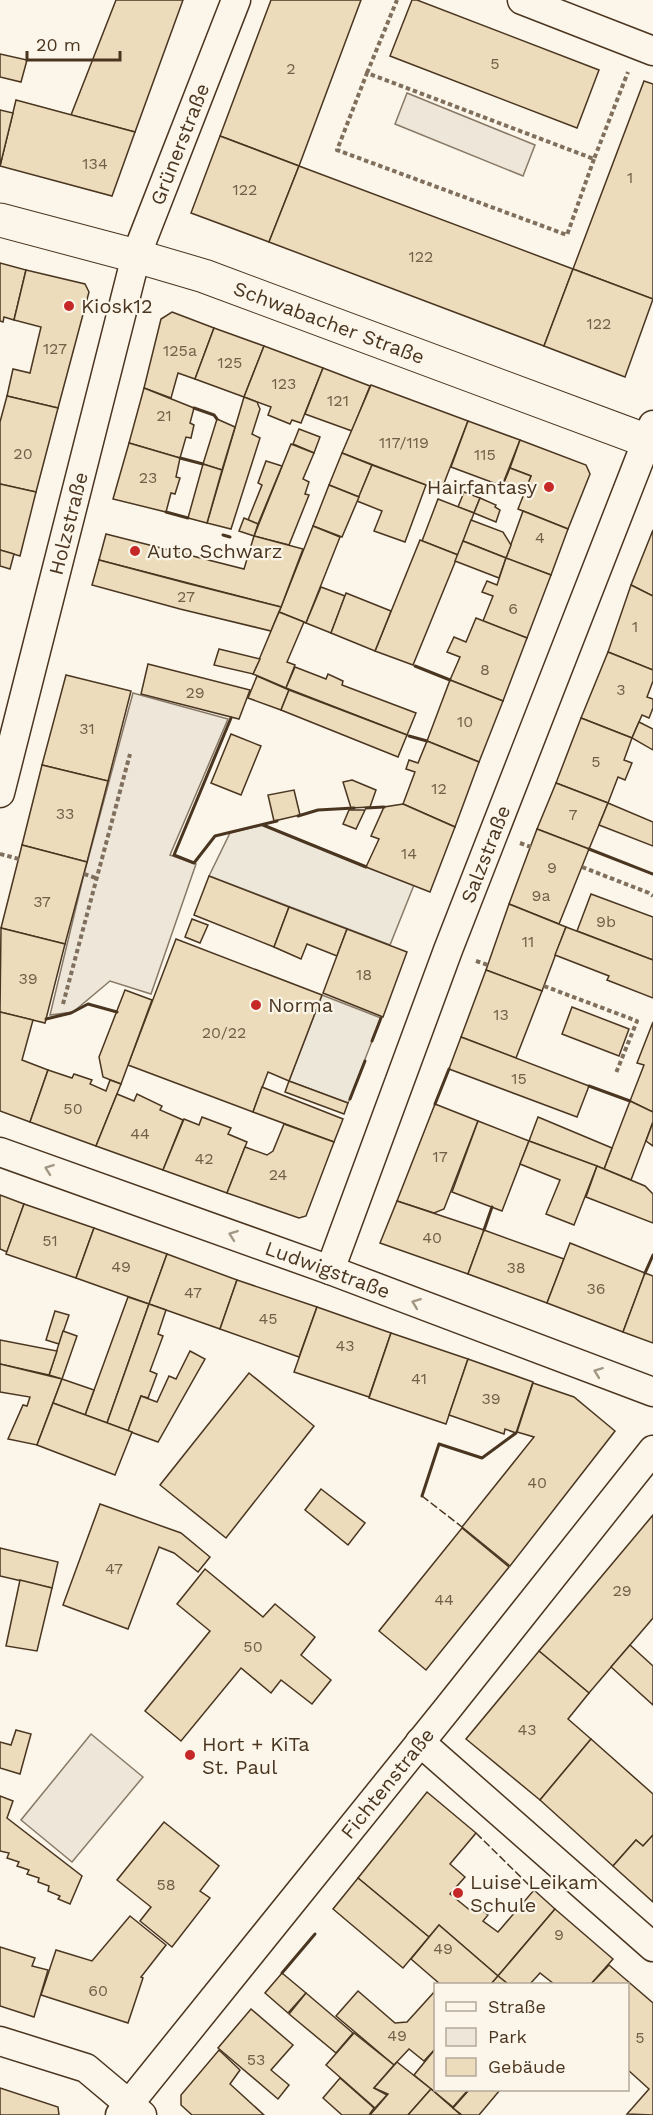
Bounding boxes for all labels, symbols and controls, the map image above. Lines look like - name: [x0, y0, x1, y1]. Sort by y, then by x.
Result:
- scale bar: [27, 24, 120, 62]
- text: 20 m: [36, 34, 81, 55]
- house number: 5: [490, 54, 500, 73]
- house number: 2: [286, 59, 296, 78]
- street label: Grünerstraße: [145, 80, 214, 209]
- house number: 134: [82, 154, 108, 173]
- house number: 1: [627, 168, 633, 187]
- house number: 122: [233, 180, 257, 199]
- house number: 122: [409, 247, 433, 266]
- street label: Schwabacher Straße: [230, 276, 428, 369]
- place label: Kiosk12: [81, 294, 153, 318]
- marker: Kiosk12: [62, 299, 76, 313]
- house number: 122: [587, 314, 611, 333]
- house number: 127: [43, 339, 67, 358]
- house number: 125a: [163, 341, 197, 360]
- house number: 125: [218, 353, 242, 372]
- house number: 123: [272, 374, 296, 393]
- house number: 121: [327, 391, 349, 410]
- house number: 21: [156, 406, 172, 425]
- house number: 117/119: [379, 433, 429, 452]
- house number: 20: [13, 444, 33, 463]
- house number: 115: [474, 445, 496, 464]
- house number: 23: [139, 468, 157, 487]
- street label: Holzstraße: [44, 469, 93, 578]
- place label: Hairfantasy: [427, 475, 538, 499]
- marker: Hairfantasy: [542, 480, 556, 494]
- house number: 4: [535, 528, 545, 547]
- place label: Auto Schwarz: [147, 539, 282, 563]
- marker: Auto Schwarz: [128, 544, 142, 558]
- house number: 27: [177, 587, 195, 606]
- house number: 6: [508, 599, 518, 618]
- house number: 1: [632, 617, 638, 636]
- house number: 8: [480, 660, 490, 679]
- house number: 3: [616, 680, 626, 699]
- house number: 29: [185, 683, 205, 702]
- house number: 10: [457, 712, 473, 731]
- house number: 31: [79, 719, 95, 738]
- house number: 5: [591, 752, 601, 771]
- house number: 12: [431, 779, 447, 798]
- street label: Salzstraße: [456, 802, 515, 906]
- house number: 33: [56, 804, 74, 823]
- house number: 7: [569, 805, 578, 824]
- house number: 14: [401, 844, 417, 863]
- house number: 9: [547, 858, 557, 877]
- house number: 9a: [532, 886, 550, 905]
- house number: 37: [33, 892, 51, 911]
- house number: 9b: [596, 912, 616, 931]
- house number: 11: [522, 932, 534, 951]
- house number: 18: [356, 965, 372, 984]
- house number: 39: [18, 969, 38, 988]
- place label: Norma: [268, 993, 333, 1017]
- marker: Norma: [249, 998, 263, 1012]
- house number: 13: [493, 1005, 509, 1024]
- house number: 20/22: [202, 1023, 246, 1042]
- house number: 15: [511, 1069, 527, 1088]
- house number: 50: [63, 1099, 83, 1118]
- house number: 44: [130, 1124, 150, 1143]
- house number: 17: [432, 1147, 448, 1166]
- house number: 42: [194, 1149, 214, 1168]
- one-way arrow: [44, 1164, 55, 1177]
- house number: 24: [269, 1165, 288, 1184]
- house number: 40: [422, 1228, 442, 1247]
- one-way arrow: [228, 1230, 239, 1243]
- house number: 51: [42, 1231, 58, 1250]
- street label: Ludwigstraße: [262, 1236, 393, 1304]
- house number: 49: [111, 1257, 131, 1276]
- house number: 38: [506, 1258, 526, 1277]
- house number: 36: [586, 1279, 606, 1298]
- house number: 47: [184, 1283, 202, 1302]
- one-way arrow: [411, 1297, 422, 1310]
- house number: 45: [258, 1309, 278, 1328]
- house number: 43: [335, 1336, 355, 1355]
- one-way arrow: [593, 1366, 604, 1379]
- house number: 41: [411, 1369, 427, 1388]
- house number: 39: [481, 1389, 501, 1408]
- house number: 40: [527, 1473, 547, 1492]
- house number: 47: [105, 1559, 123, 1578]
- house number: 29: [612, 1581, 632, 1600]
- house number: 44: [434, 1590, 454, 1609]
- house number: 50: [243, 1637, 263, 1656]
- house number: 43: [517, 1720, 537, 1739]
- street label: Fichtenstraße: [335, 1723, 439, 1844]
- place label: Hort + KiTa St. Paul: [202, 1732, 310, 1779]
- marker: Hort + KiTa St. Paul: [183, 1748, 197, 1762]
- place label: Luise Leikam Schule: [470, 1870, 598, 1917]
- house number: 58: [156, 1875, 176, 1894]
- marker: Luise Leikam Schule: [451, 1886, 465, 1900]
- house number: 9: [554, 1925, 564, 1944]
- house number: 49: [433, 1939, 453, 1958]
- house number: 60: [88, 1981, 108, 2000]
- legend: [434, 1983, 629, 2091]
- text: Straße: [488, 1996, 546, 2017]
- house number: 49: [387, 2026, 407, 2045]
- text: Park: [488, 2026, 527, 2047]
- house number: 5: [635, 2028, 645, 2047]
- house number: 53: [247, 2050, 265, 2069]
- text: Gebäude: [488, 2056, 566, 2077]

